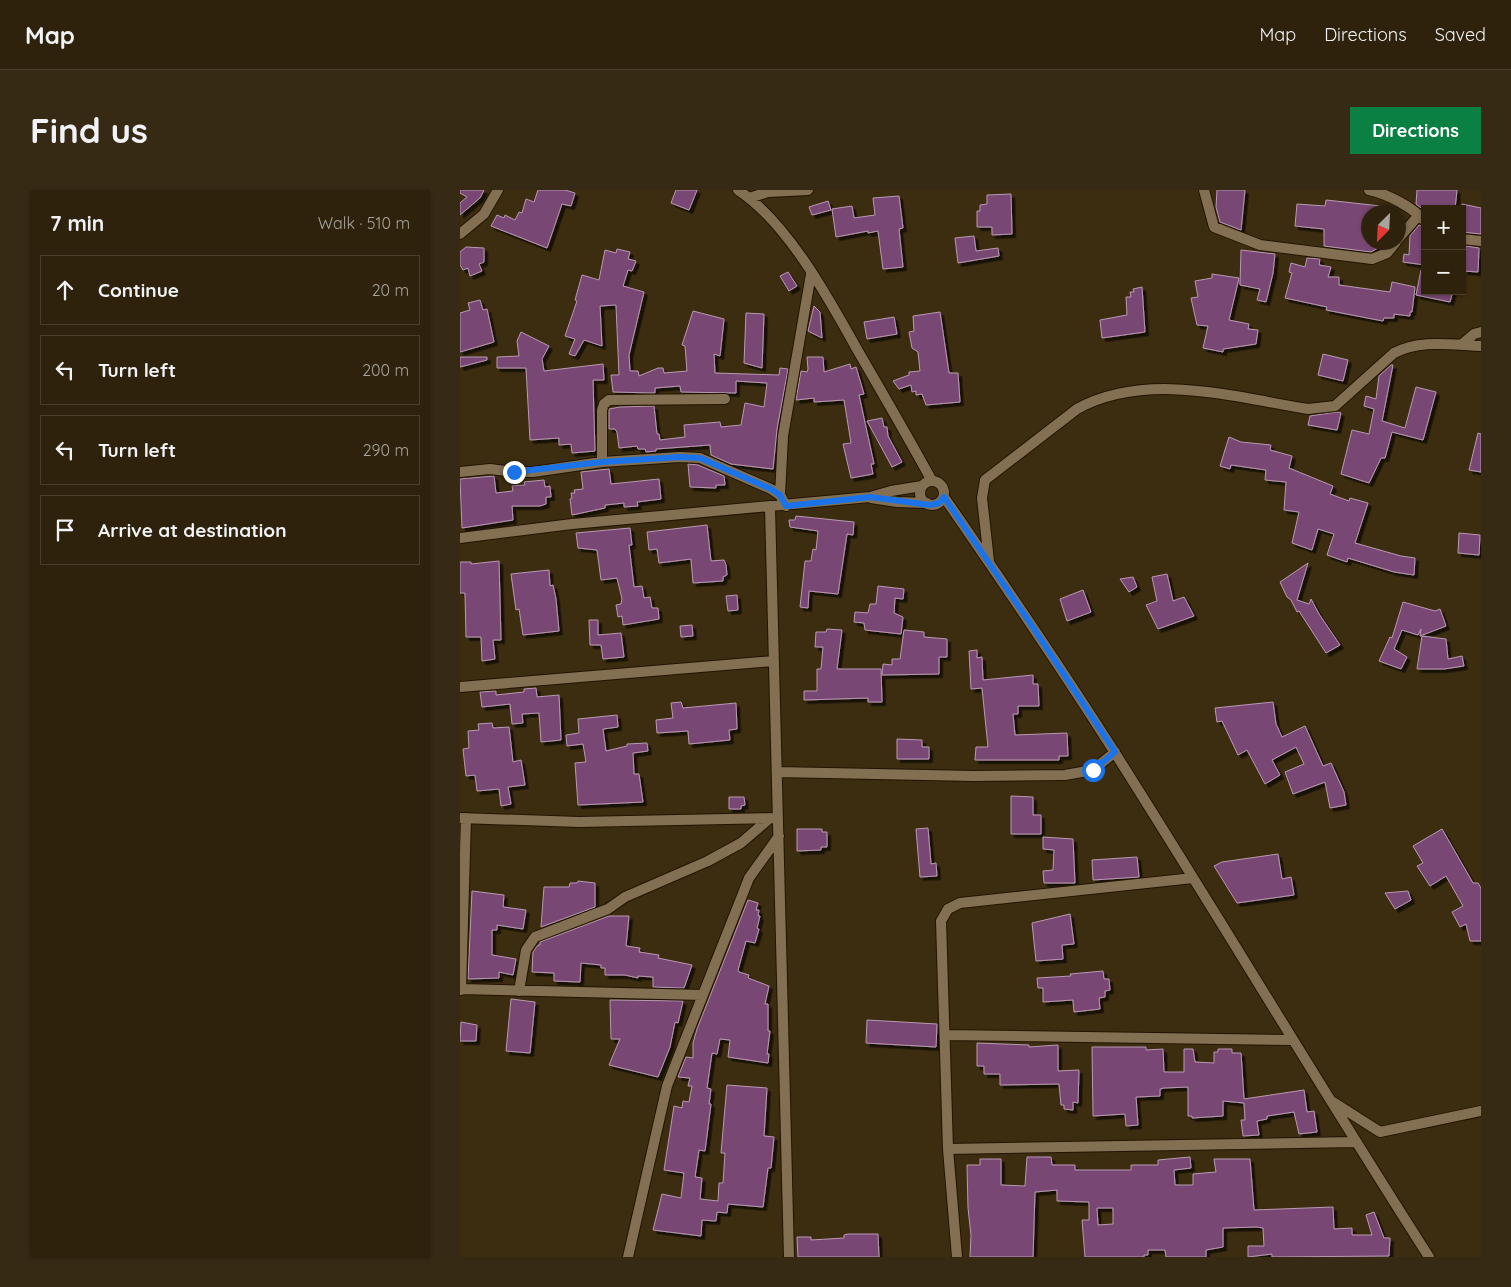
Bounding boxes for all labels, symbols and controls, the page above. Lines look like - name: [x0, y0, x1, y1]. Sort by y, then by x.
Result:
- text: Map: [25, 20, 75, 50]
- text: Map: [1259, 23, 1296, 46]
- text: Directions: [1324, 23, 1407, 46]
- text: Saved: [1435, 23, 1486, 46]
- button: Directions: [1350, 107, 1481, 154]
- text: Find us: [30, 108, 148, 152]
- north arrow: [1361, 205, 1406, 250]
- map controls: [1421, 205, 1466, 295]
- button: +: [1421, 205, 1466, 250]
- text: 7 min: [50, 210, 104, 236]
- text: Walk · 510 m: [318, 213, 410, 233]
- button: −: [1421, 250, 1466, 295]
- icon: ahead: [51, 276, 79, 304]
- text: Continue: [98, 278, 179, 302]
- text: 20 m: [372, 280, 409, 300]
- icon: left: [51, 356, 79, 384]
- text: Turn left: [98, 358, 176, 382]
- text: 200 m: [362, 360, 409, 380]
- icon: left: [51, 436, 79, 464]
- text: Turn left: [98, 438, 176, 462]
- text: 290 m: [363, 440, 409, 460]
- route end: [503, 461, 526, 484]
- icon: arrive: [51, 516, 79, 544]
- text: Arrive at destination: [98, 518, 287, 542]
- route start: [1082, 759, 1105, 782]

